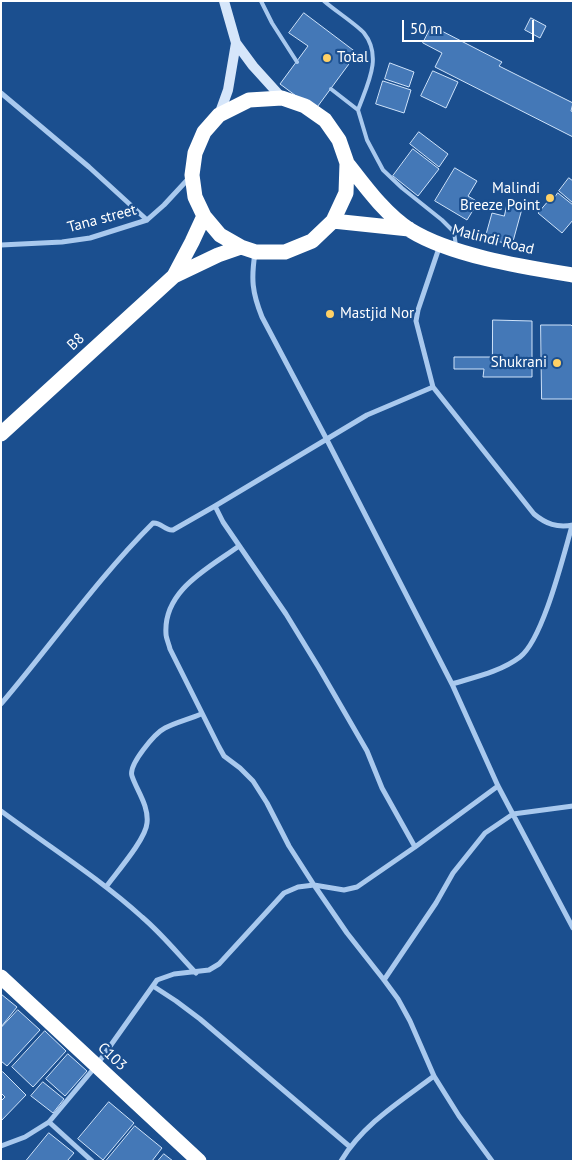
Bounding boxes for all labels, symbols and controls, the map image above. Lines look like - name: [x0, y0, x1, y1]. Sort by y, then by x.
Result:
- scale bar: [404, 10, 536, 42]
- text: 50 m: [410, 19, 443, 38]
- place label: Total: [337, 49, 368, 67]
- marker: Total: [321, 52, 333, 64]
- place label: Malindi Breeze Point: [460, 180, 540, 215]
- marker: Malindi Breeze Point: [544, 192, 556, 204]
- street label: Tana street: [66, 201, 138, 237]
- street label: Malindi Road: [450, 221, 536, 259]
- place label: Mastjid Nor: [340, 305, 414, 323]
- marker: Mastjid Nor: [324, 308, 336, 320]
- street label: B8: [64, 330, 88, 354]
- place label: Shukrani: [491, 354, 547, 372]
- marker: Shukrani: [551, 357, 563, 369]
- street label: C103: [94, 1039, 130, 1075]

